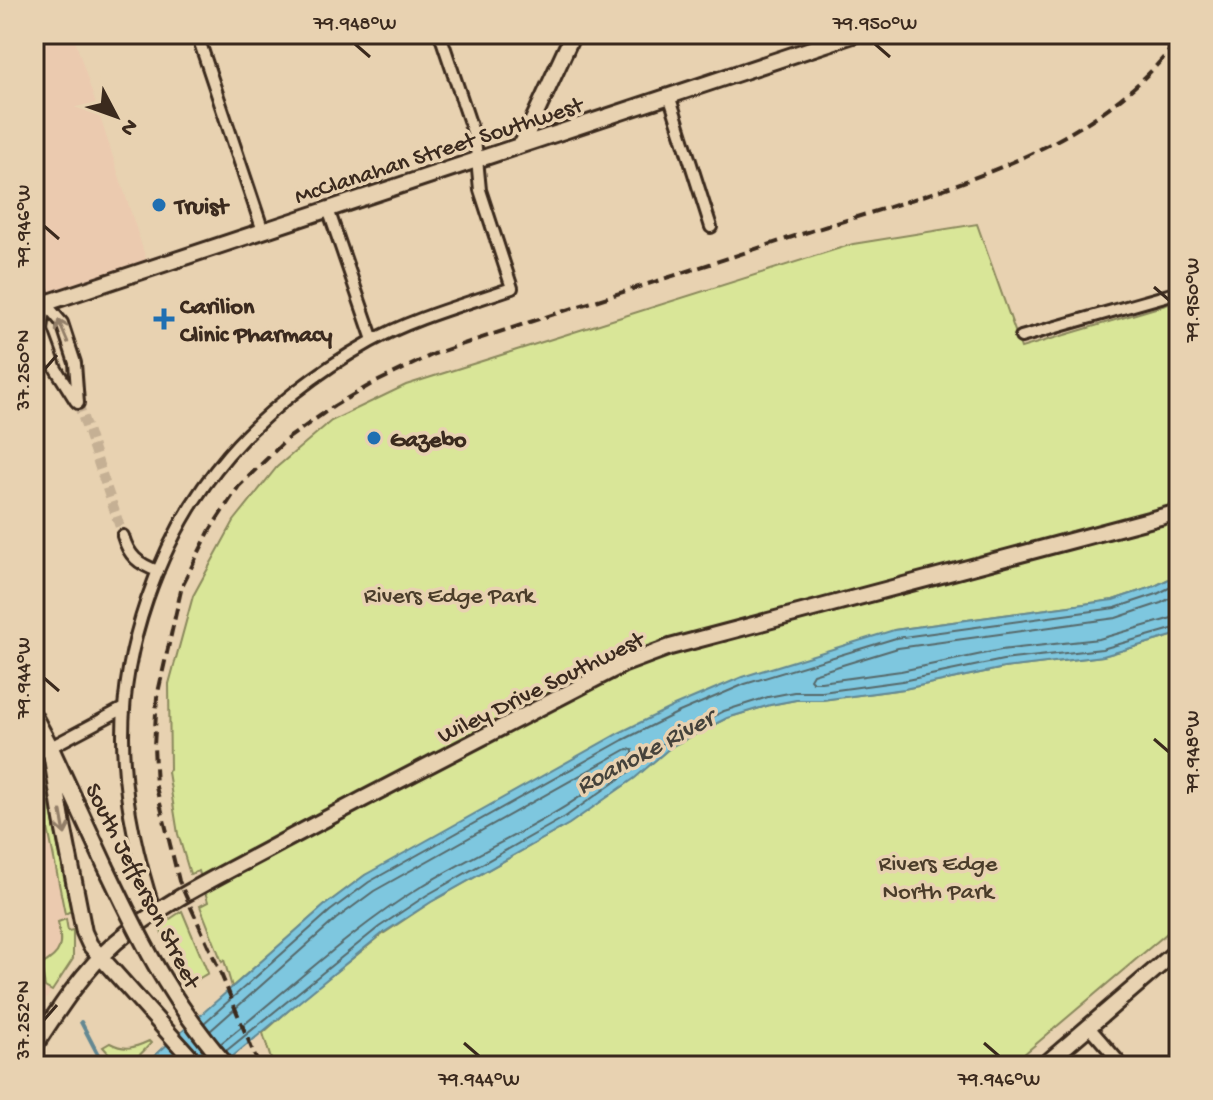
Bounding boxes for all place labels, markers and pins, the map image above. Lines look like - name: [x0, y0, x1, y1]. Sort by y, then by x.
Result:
- place label: Truist: [173, 194, 230, 223]
- marker: Truist: [150, 196, 168, 214]
- place label: Carilion Clinic Pharmacy: [180, 294, 332, 351]
- marker: Carilion Clinic Pharmacy: [155, 310, 173, 328]
- place label: Gazebo: [390, 427, 467, 456]
- marker: Gazebo: [365, 429, 383, 447]

